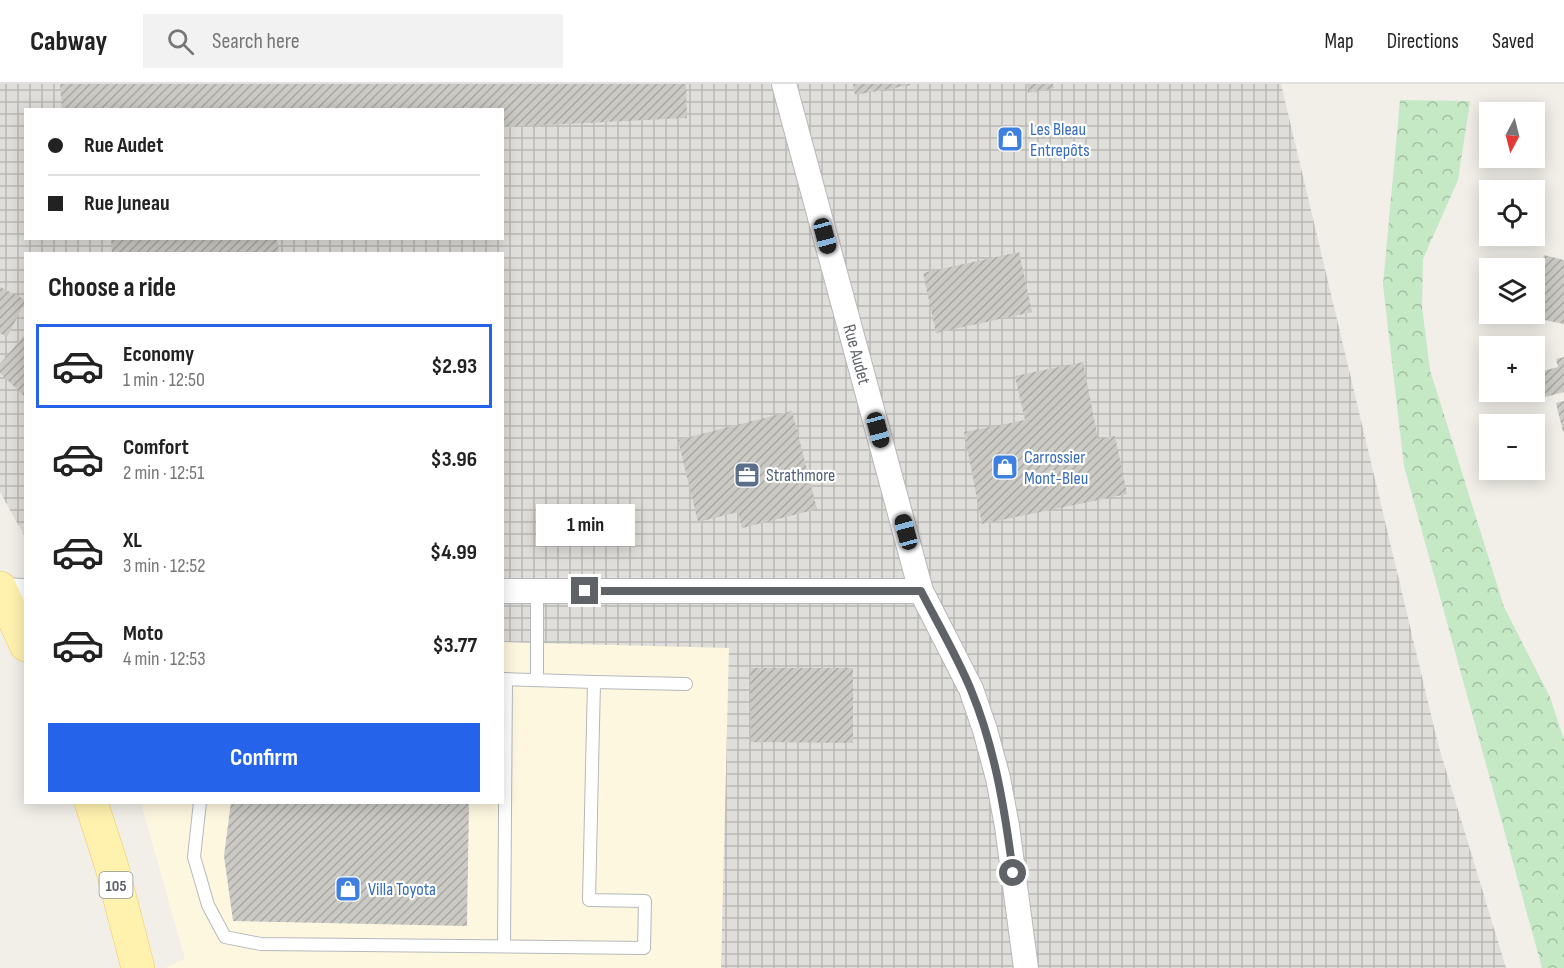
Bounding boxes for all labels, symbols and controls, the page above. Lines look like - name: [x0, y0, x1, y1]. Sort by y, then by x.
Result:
- search box: [143, 14, 563, 68]
- text: Cabway: [30, 25, 107, 58]
- icon: search: [164, 25, 197, 58]
- text: Search here: [212, 28, 300, 55]
- text: Map: [1324, 29, 1354, 54]
- text: Directions: [1387, 29, 1459, 54]
- text: Saved: [1492, 29, 1534, 54]
- north arrow: [1479, 102, 1545, 168]
- map controls: [1479, 102, 1545, 480]
- place label: Les Bleau Entrepôts: [1030, 119, 1090, 161]
- shop icon: Les Bleau Entrepôts: [995, 124, 1025, 154]
- text: Rue Audet: [84, 132, 163, 159]
- button: locate: [1479, 180, 1545, 246]
- text: Rue Juneau: [84, 190, 170, 217]
- car: [812, 216, 838, 256]
- button: layers: [1479, 258, 1545, 324]
- text: Choose a ride: [48, 272, 176, 304]
- street label: Rue Audet: [838, 322, 875, 387]
- button: +: [1479, 336, 1545, 402]
- icon: car: [51, 339, 105, 393]
- text: Economy: [123, 341, 194, 368]
- text: $2.93: [431, 353, 477, 380]
- text: 1 min · 12:50: [123, 368, 205, 392]
- car: [865, 410, 891, 450]
- button: −: [1479, 414, 1545, 480]
- icon: car: [51, 432, 105, 486]
- text: Comfort: [123, 434, 189, 461]
- text: $3.96: [430, 446, 477, 473]
- place label: Carrossier Mont-Bleu: [1024, 447, 1088, 489]
- shop icon: Carrossier Mont-Bleu: [990, 452, 1020, 482]
- office icon: Strathmore: [732, 460, 762, 490]
- text: 2 min · 12:51: [123, 461, 204, 485]
- place label: Strathmore: [766, 465, 835, 486]
- callout: 1 min: [536, 504, 634, 546]
- car: [893, 512, 919, 552]
- text: 1 min: [567, 513, 604, 537]
- icon: car: [51, 525, 105, 579]
- text: XL: [123, 527, 142, 554]
- text: $4.99: [430, 539, 477, 566]
- text: 3 min · 12:52: [123, 554, 206, 578]
- route end: [571, 577, 598, 604]
- icon: car: [51, 618, 105, 672]
- text: Moto: [123, 620, 163, 647]
- text: $3.77: [432, 632, 477, 659]
- text: 4 min · 12:53: [123, 647, 206, 671]
- button: Confirm: [48, 723, 480, 792]
- route start: [999, 859, 1026, 886]
- road number: 105: [100, 872, 132, 898]
- shop icon: Villa Toyota: [333, 874, 363, 904]
- place label: Villa Toyota: [368, 879, 436, 900]

